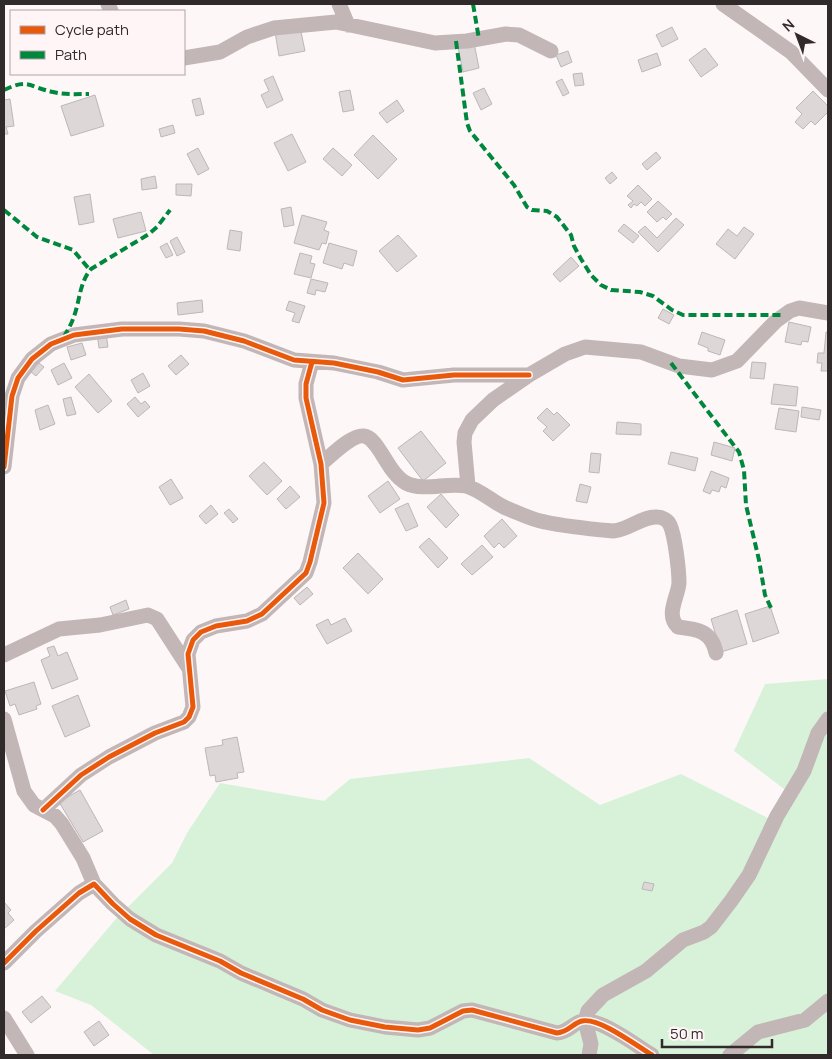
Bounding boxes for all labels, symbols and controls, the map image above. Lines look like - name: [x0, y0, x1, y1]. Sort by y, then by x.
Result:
- legend: [10, 10, 185, 75]
- north arrow: [772, 10, 822, 60]
- text: N: [778, 15, 798, 35]
- text: Cycle path: [55, 19, 129, 40]
- text: Path: [55, 44, 87, 65]
- scale bar: [662, 1016, 772, 1048]
- text: 50 m: [670, 1023, 704, 1044]

